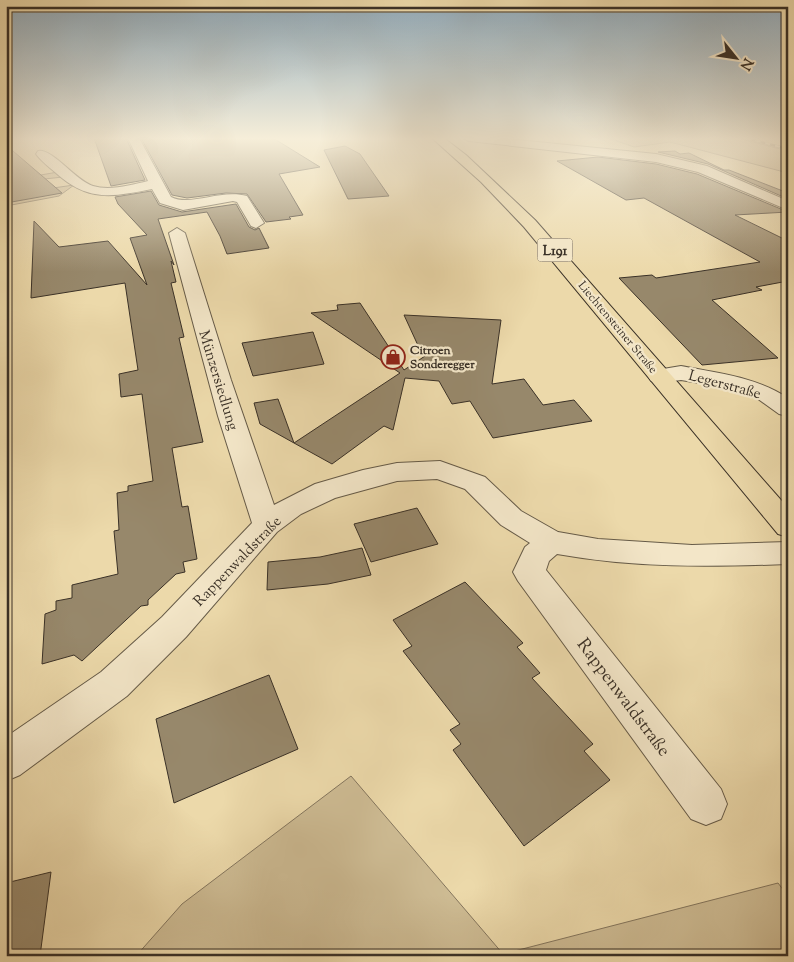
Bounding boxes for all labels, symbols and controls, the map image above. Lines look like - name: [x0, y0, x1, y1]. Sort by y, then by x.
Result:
- north arrow: [712, 32, 762, 82]
- text: N: [734, 54, 757, 73]
- road number: L191: [538, 238, 572, 262]
- street label: Liechtensteiner Straße: [573, 277, 662, 378]
- street label: Münzersiedlung: [192, 328, 243, 433]
- place label: Citroen Sonderegger: [410, 342, 475, 374]
- shop icon: Citroen Sonderegger: [380, 344, 406, 370]
- street label: Legerstraße: [686, 366, 763, 405]
- street label: Rappenwaldstraße: [189, 512, 287, 612]
- street label: Rappenwaldstraße: [569, 634, 676, 763]

